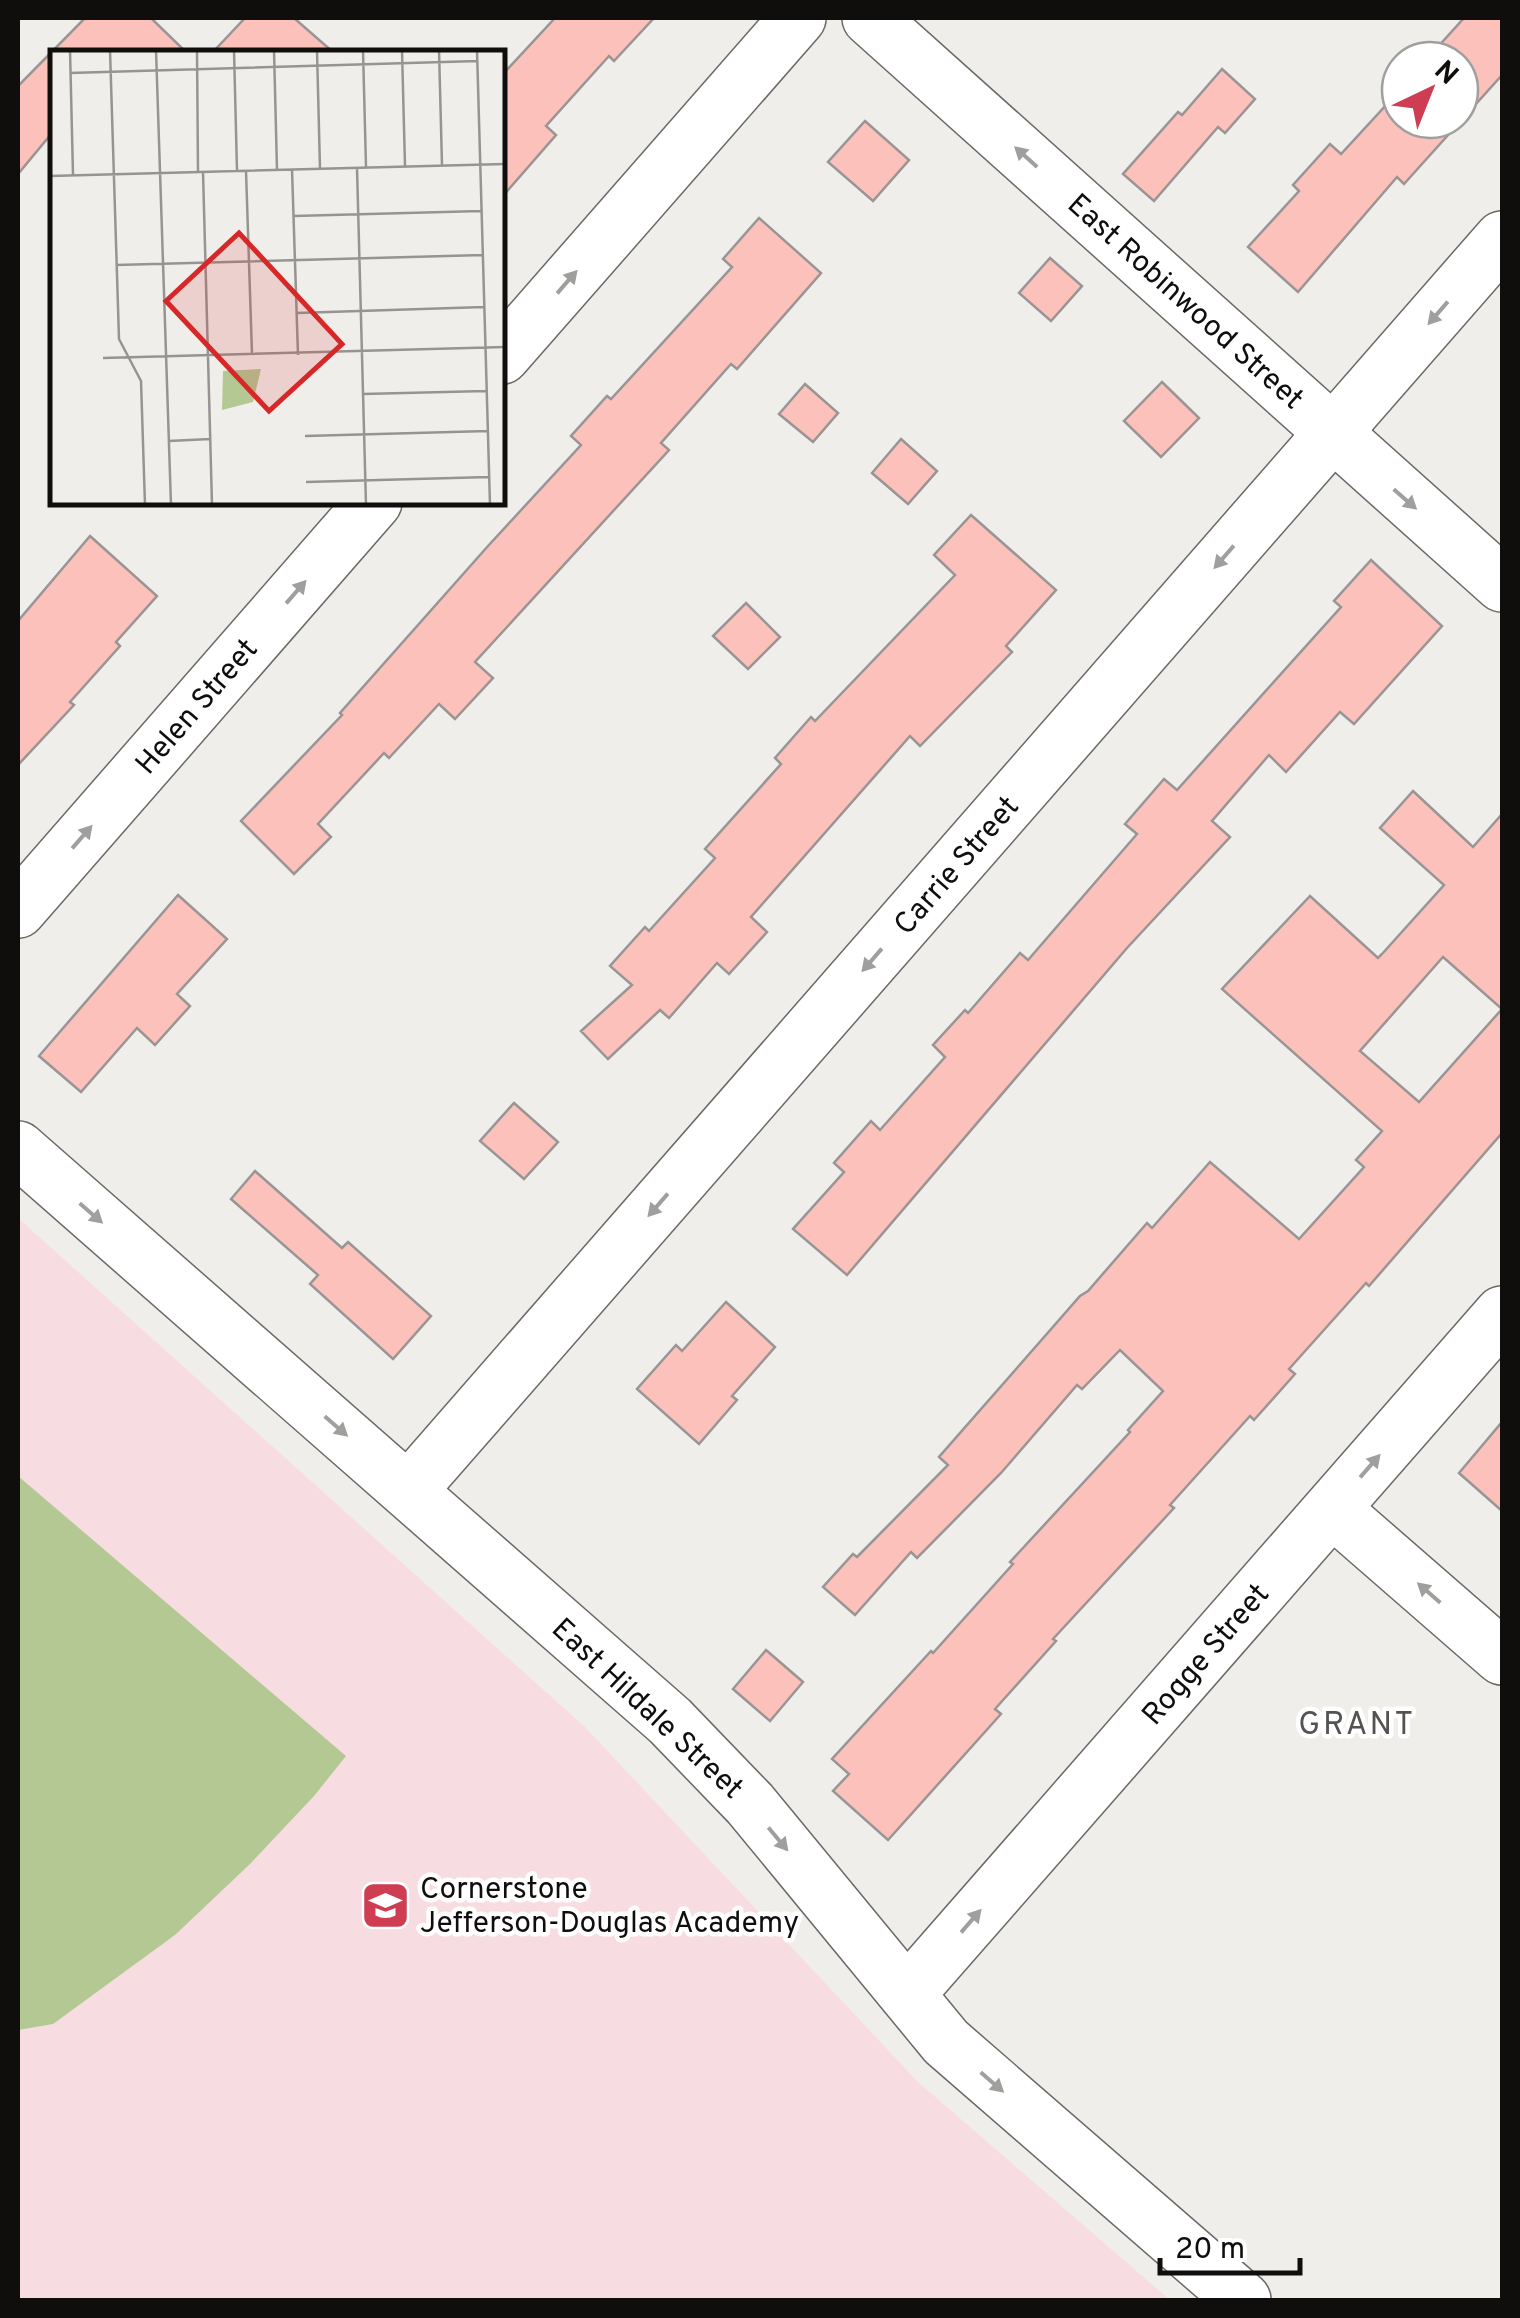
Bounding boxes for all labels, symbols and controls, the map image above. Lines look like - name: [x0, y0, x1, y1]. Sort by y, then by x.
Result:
- north arrow: [1380, 40, 1480, 140]
- inset map: [50, 50, 505, 505]
- text: N: [1425, 54, 1465, 94]
- one-way arrow: [1014, 146, 1039, 168]
- street label: East Robinwood Street: [1059, 187, 1310, 419]
- one-way arrow: [555, 270, 577, 295]
- one-way arrow: [1428, 300, 1450, 325]
- one-way arrow: [1392, 487, 1417, 509]
- one-way arrow: [1214, 544, 1236, 569]
- one-way arrow: [284, 580, 306, 605]
- street label: Helen Street: [129, 632, 267, 783]
- street label: Carrie Street: [887, 790, 1028, 944]
- one-way arrow: [70, 825, 92, 850]
- one-way arrow: [862, 947, 884, 972]
- one-way arrow: [648, 1192, 670, 1217]
- one-way arrow: [78, 1201, 103, 1223]
- one-way arrow: [323, 1415, 348, 1437]
- one-way arrow: [1358, 1454, 1380, 1479]
- street label: Rogge Street: [1135, 1577, 1278, 1734]
- one-way arrow: [1417, 1583, 1442, 1605]
- street label: East Hildale Street: [543, 1612, 750, 1808]
- district label: GRANT: [1298, 1706, 1416, 1746]
- one-way arrow: [767, 1826, 788, 1851]
- place label: Cornerstone Jefferson-Douglas Academy: [420, 1872, 799, 1943]
- school or university icon: Cornerstone Jefferson-Douglas Academy: [359, 1879, 411, 1931]
- one-way arrow: [960, 1909, 982, 1934]
- one-way arrow: [980, 2070, 1005, 2092]
- scale bar: [1160, 2213, 1300, 2275]
- text: 20 m: [1175, 2232, 1245, 2269]

